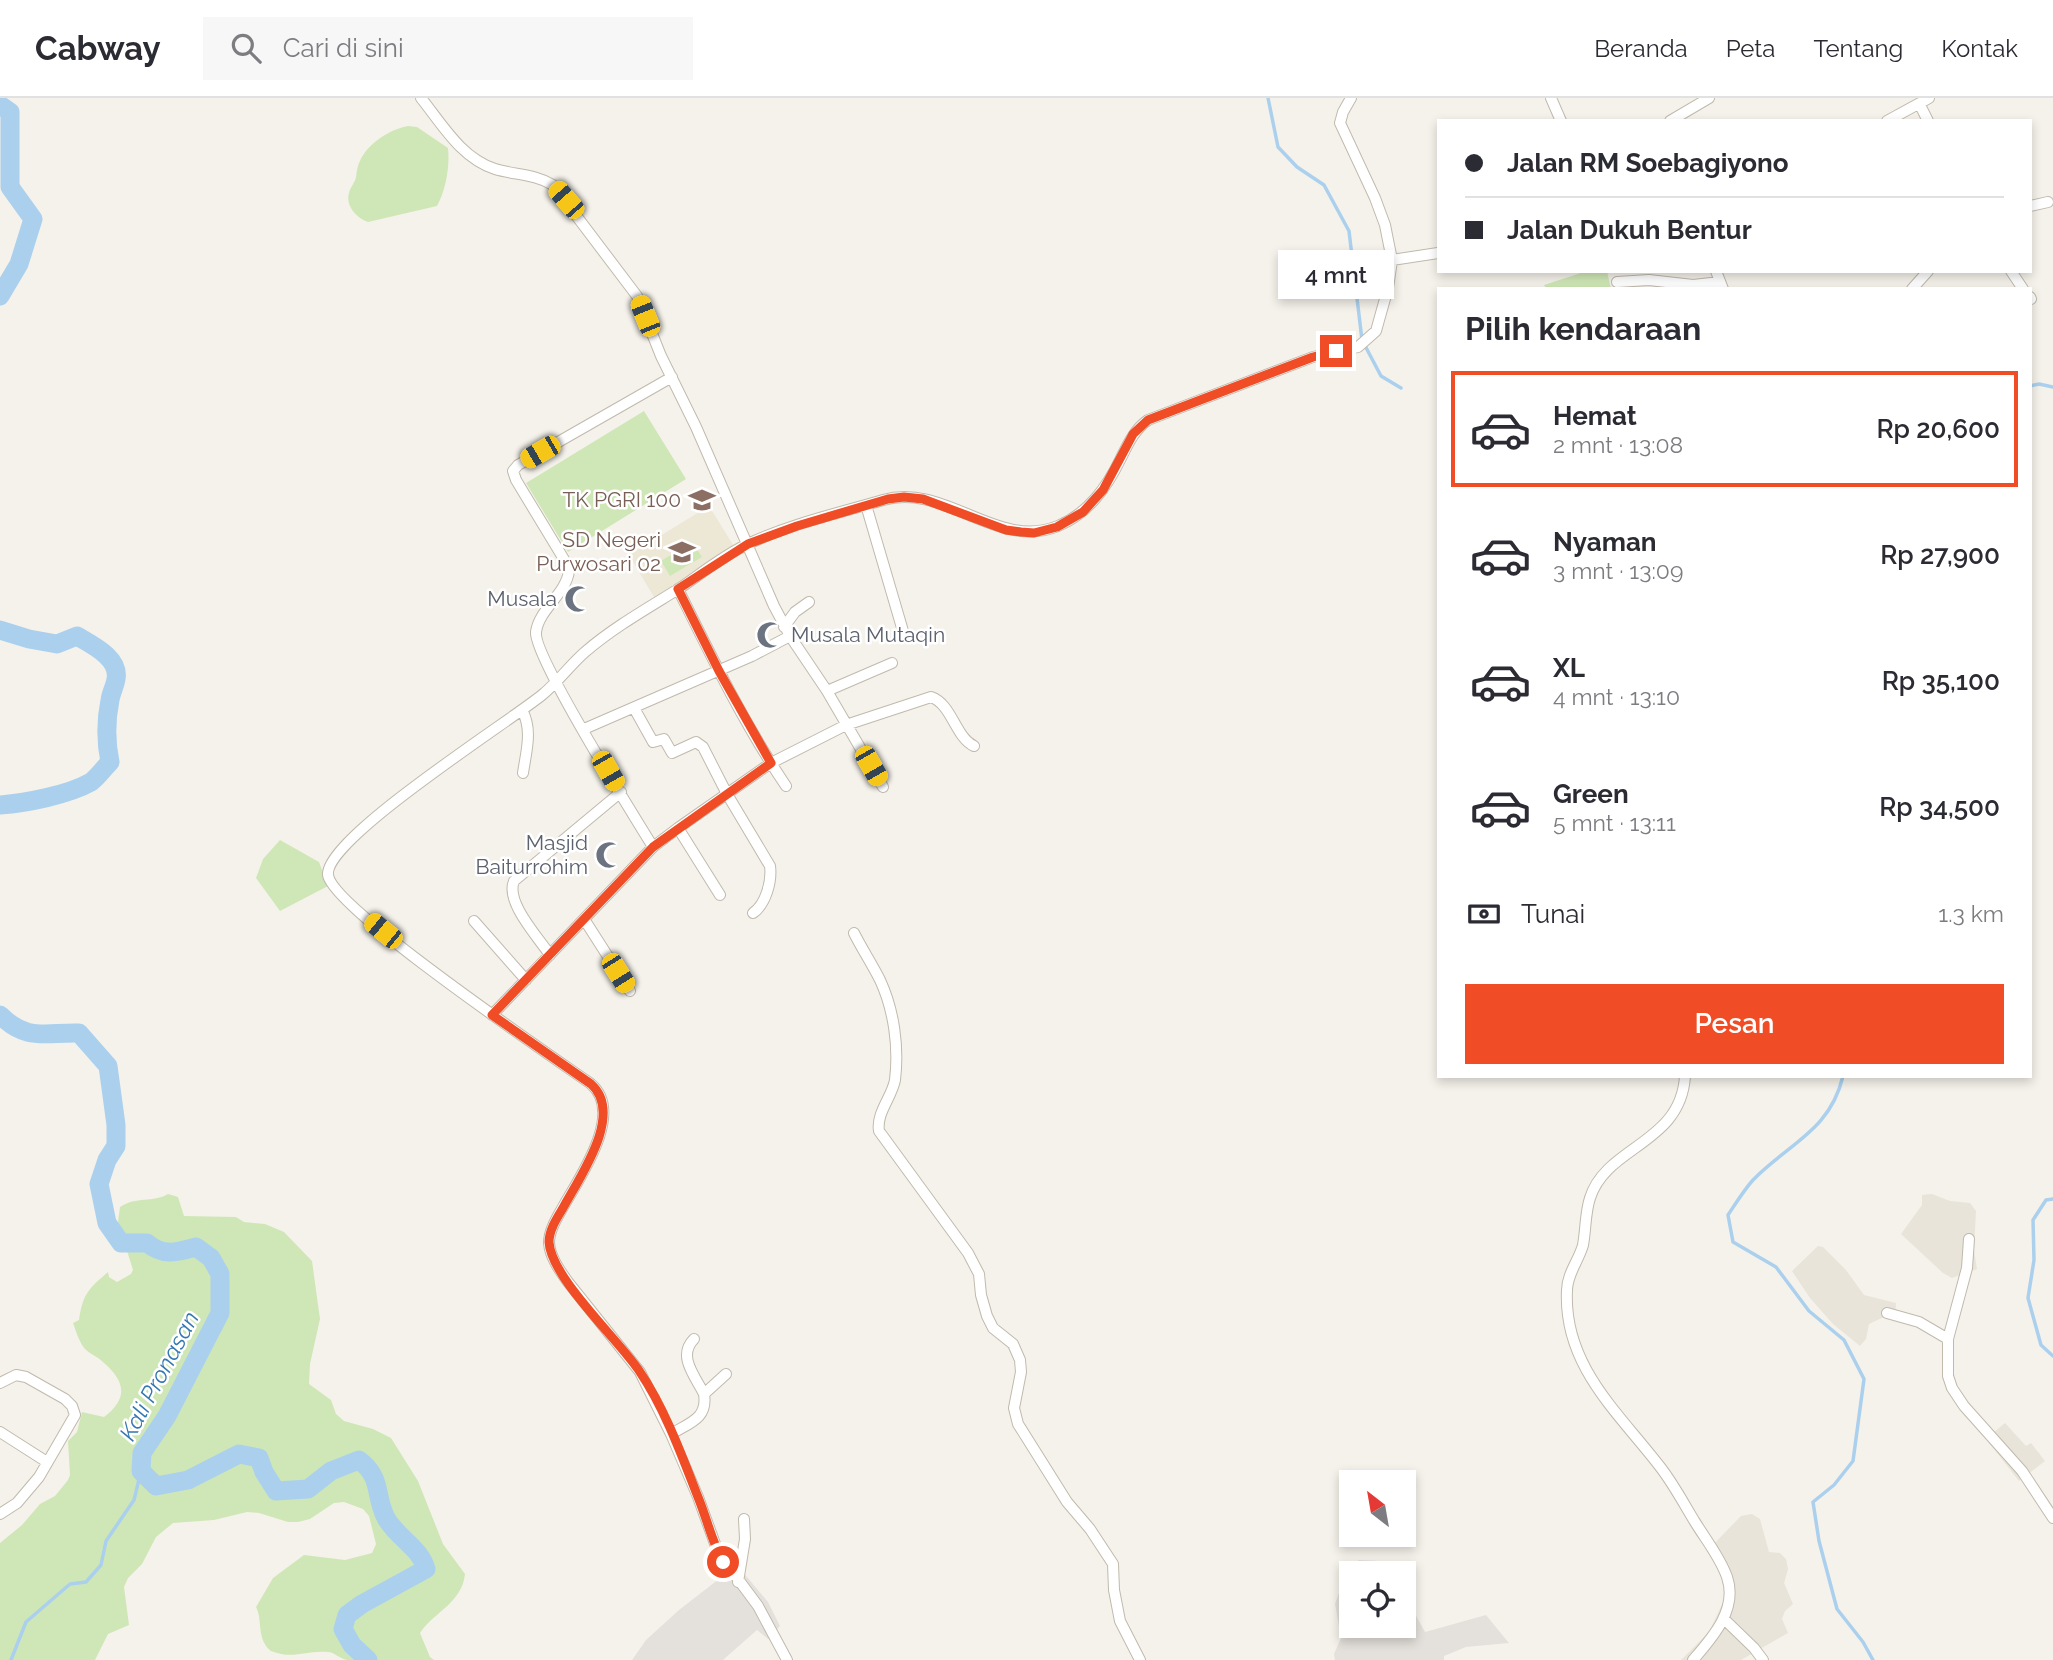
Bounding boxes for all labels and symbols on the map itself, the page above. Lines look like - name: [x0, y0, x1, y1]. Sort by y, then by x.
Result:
- car: [545, 177, 588, 223]
- callout: 4 mnt: [1278, 250, 1394, 299]
- car: [628, 293, 663, 339]
- route end: [1320, 335, 1352, 367]
- car: [517, 432, 564, 472]
- school or university icon: TK PGRI 100: [687, 485, 717, 515]
- place label: TK PGRI 100: [563, 487, 681, 512]
- place label: SD Negeri Purwosari 02: [536, 527, 661, 576]
- school or university icon: SD Negeri Purwosari 02: [667, 537, 697, 567]
- mosque icon: Musala: [563, 584, 593, 614]
- place label: Musala: [487, 586, 557, 611]
- mosque icon: Musala Mutaqin: [755, 620, 785, 650]
- place label: Musala Mutaqin: [791, 622, 945, 647]
- car: [852, 743, 891, 789]
- car: [589, 748, 628, 794]
- place label: Masjid Baiturrohim: [475, 830, 588, 879]
- mosque icon: Masjid Baiturrohim: [594, 840, 624, 870]
- car: [361, 910, 406, 952]
- car: [598, 950, 639, 996]
- water label: Kali Pronasan: [113, 1307, 204, 1445]
- north arrow: [1339, 1470, 1416, 1547]
- route start: [707, 1546, 739, 1578]

